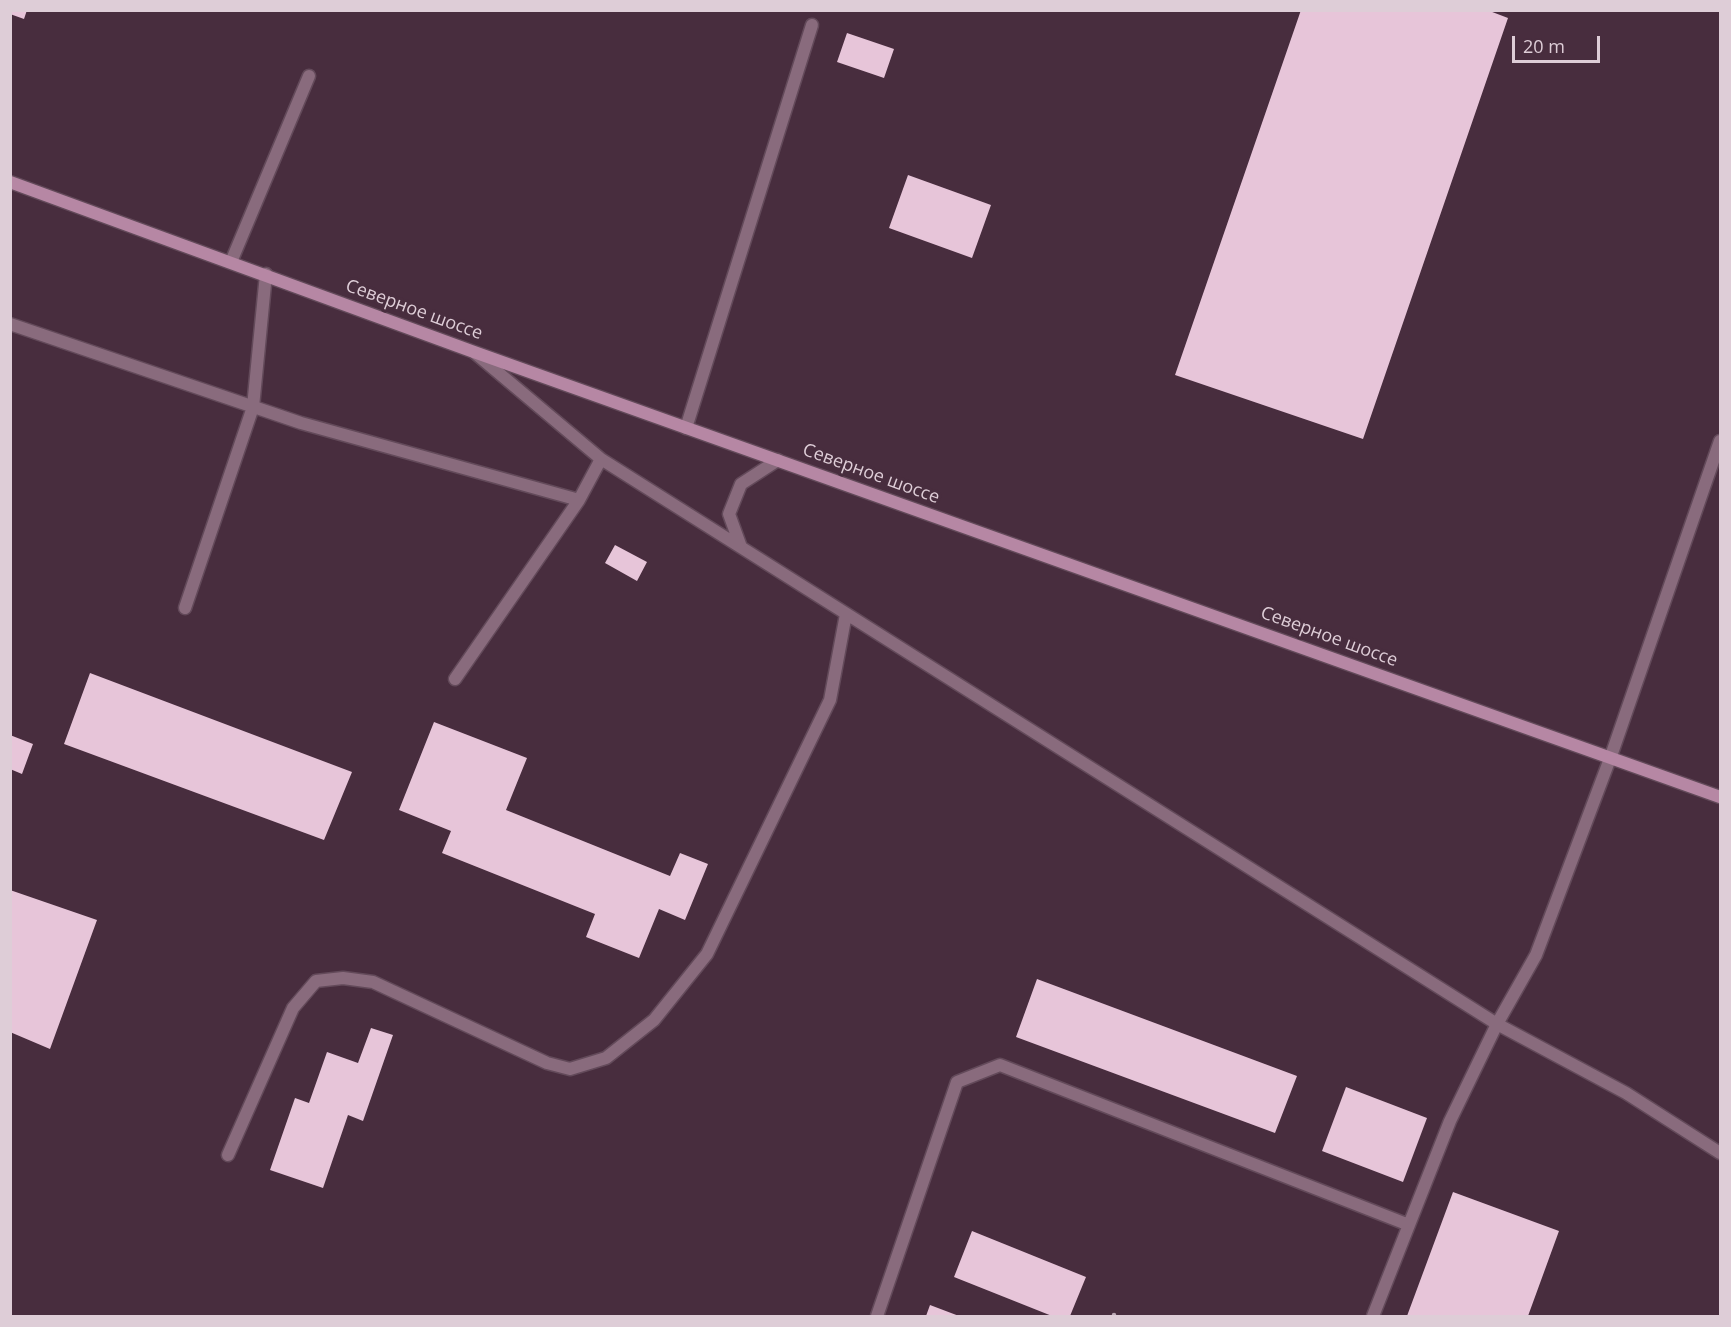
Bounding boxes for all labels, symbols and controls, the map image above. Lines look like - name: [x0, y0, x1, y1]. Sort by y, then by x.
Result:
- scale bar: [1515, 24, 1604, 62]
- text: 20 m: [1523, 34, 1565, 58]
- street label: Северное шоссе: [343, 275, 485, 345]
- street label: Северное шоссе: [800, 439, 942, 509]
- street label: Северное шоссе: [1258, 602, 1400, 672]

